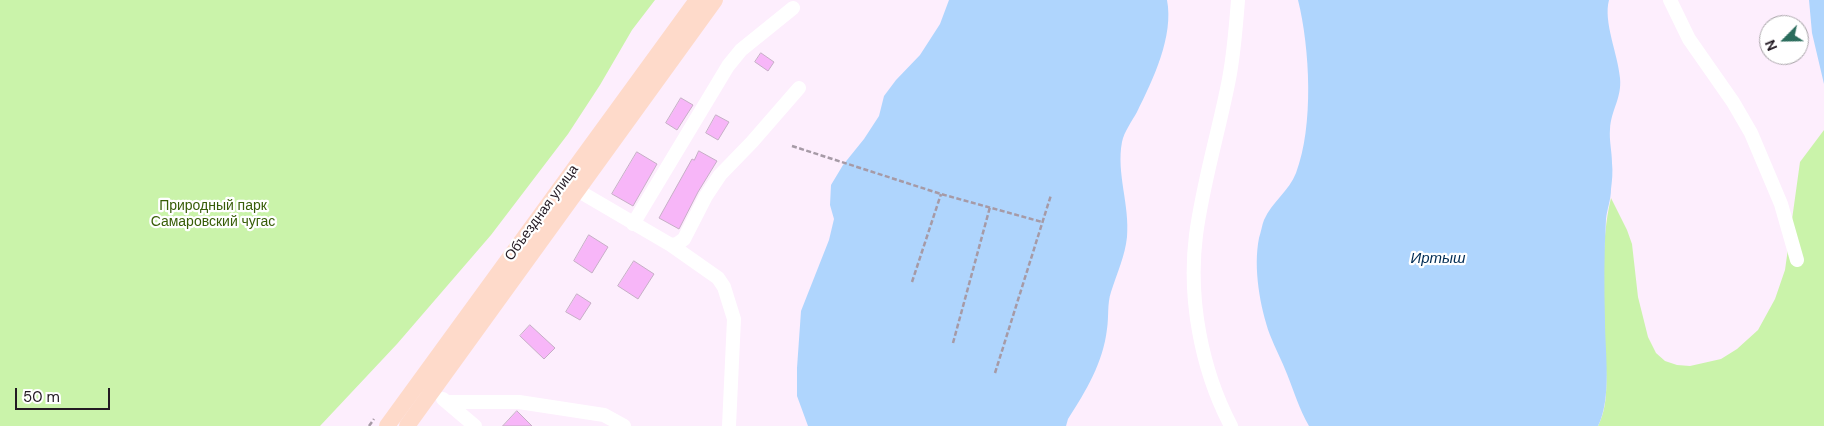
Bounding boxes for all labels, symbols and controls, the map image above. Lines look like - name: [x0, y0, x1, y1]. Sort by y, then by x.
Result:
- north arrow: [1759, 15, 1809, 65]
- text: N: [1761, 37, 1781, 54]
- street label: Объездная улица: [502, 162, 582, 264]
- park label: Природный парк Самаровский чугас: [151, 198, 275, 230]
- water label: Иртыш: [1410, 250, 1466, 268]
- scale bar: [18, 378, 112, 410]
- text: 50 m: [23, 387, 60, 407]

